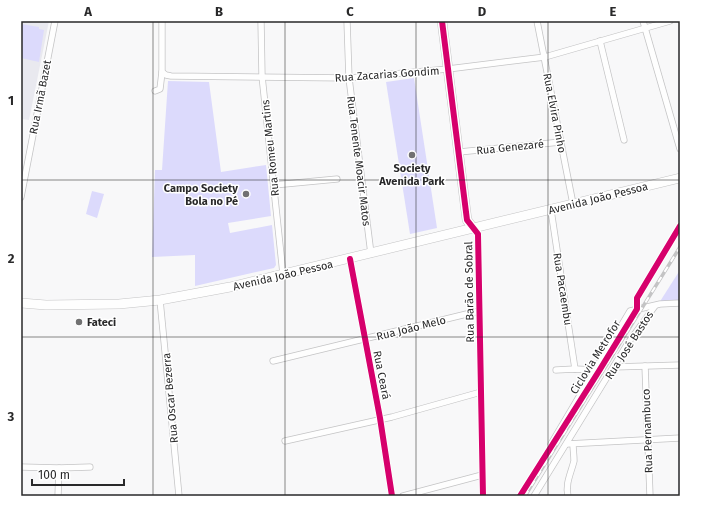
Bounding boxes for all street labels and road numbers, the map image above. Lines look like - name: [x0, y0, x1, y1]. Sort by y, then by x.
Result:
- street label: Rua Irmã Bazet: [27, 59, 54, 135]
- street label: Rua Zacarias Gondim: [334, 64, 440, 85]
- street label: Rua Elvira Pinho: [540, 72, 569, 154]
- street label: Rua Tenente Moacir Matos: [344, 95, 373, 227]
- street label: Rua Romeu Martins: [259, 99, 282, 197]
- street label: Rua Genezaré: [476, 137, 544, 158]
- street label: Avenida João Pessoa: [547, 180, 649, 217]
- street label: Rua Barão de Sobral: [462, 241, 477, 343]
- street label: Rua Pacaembu: [550, 252, 575, 326]
- street label: Avenida João Pessoa: [232, 258, 334, 293]
- street label: Rua José Bastos: [602, 309, 656, 382]
- street label: Rua João Melo: [375, 314, 447, 343]
- street label: Ciclovia Metrofor: [567, 317, 624, 397]
- street label: Rua Ceará: [370, 349, 393, 401]
- street label: Rua Oscar Bezerra: [160, 352, 181, 444]
- street label: Rua Pernambuco: [640, 389, 655, 473]

